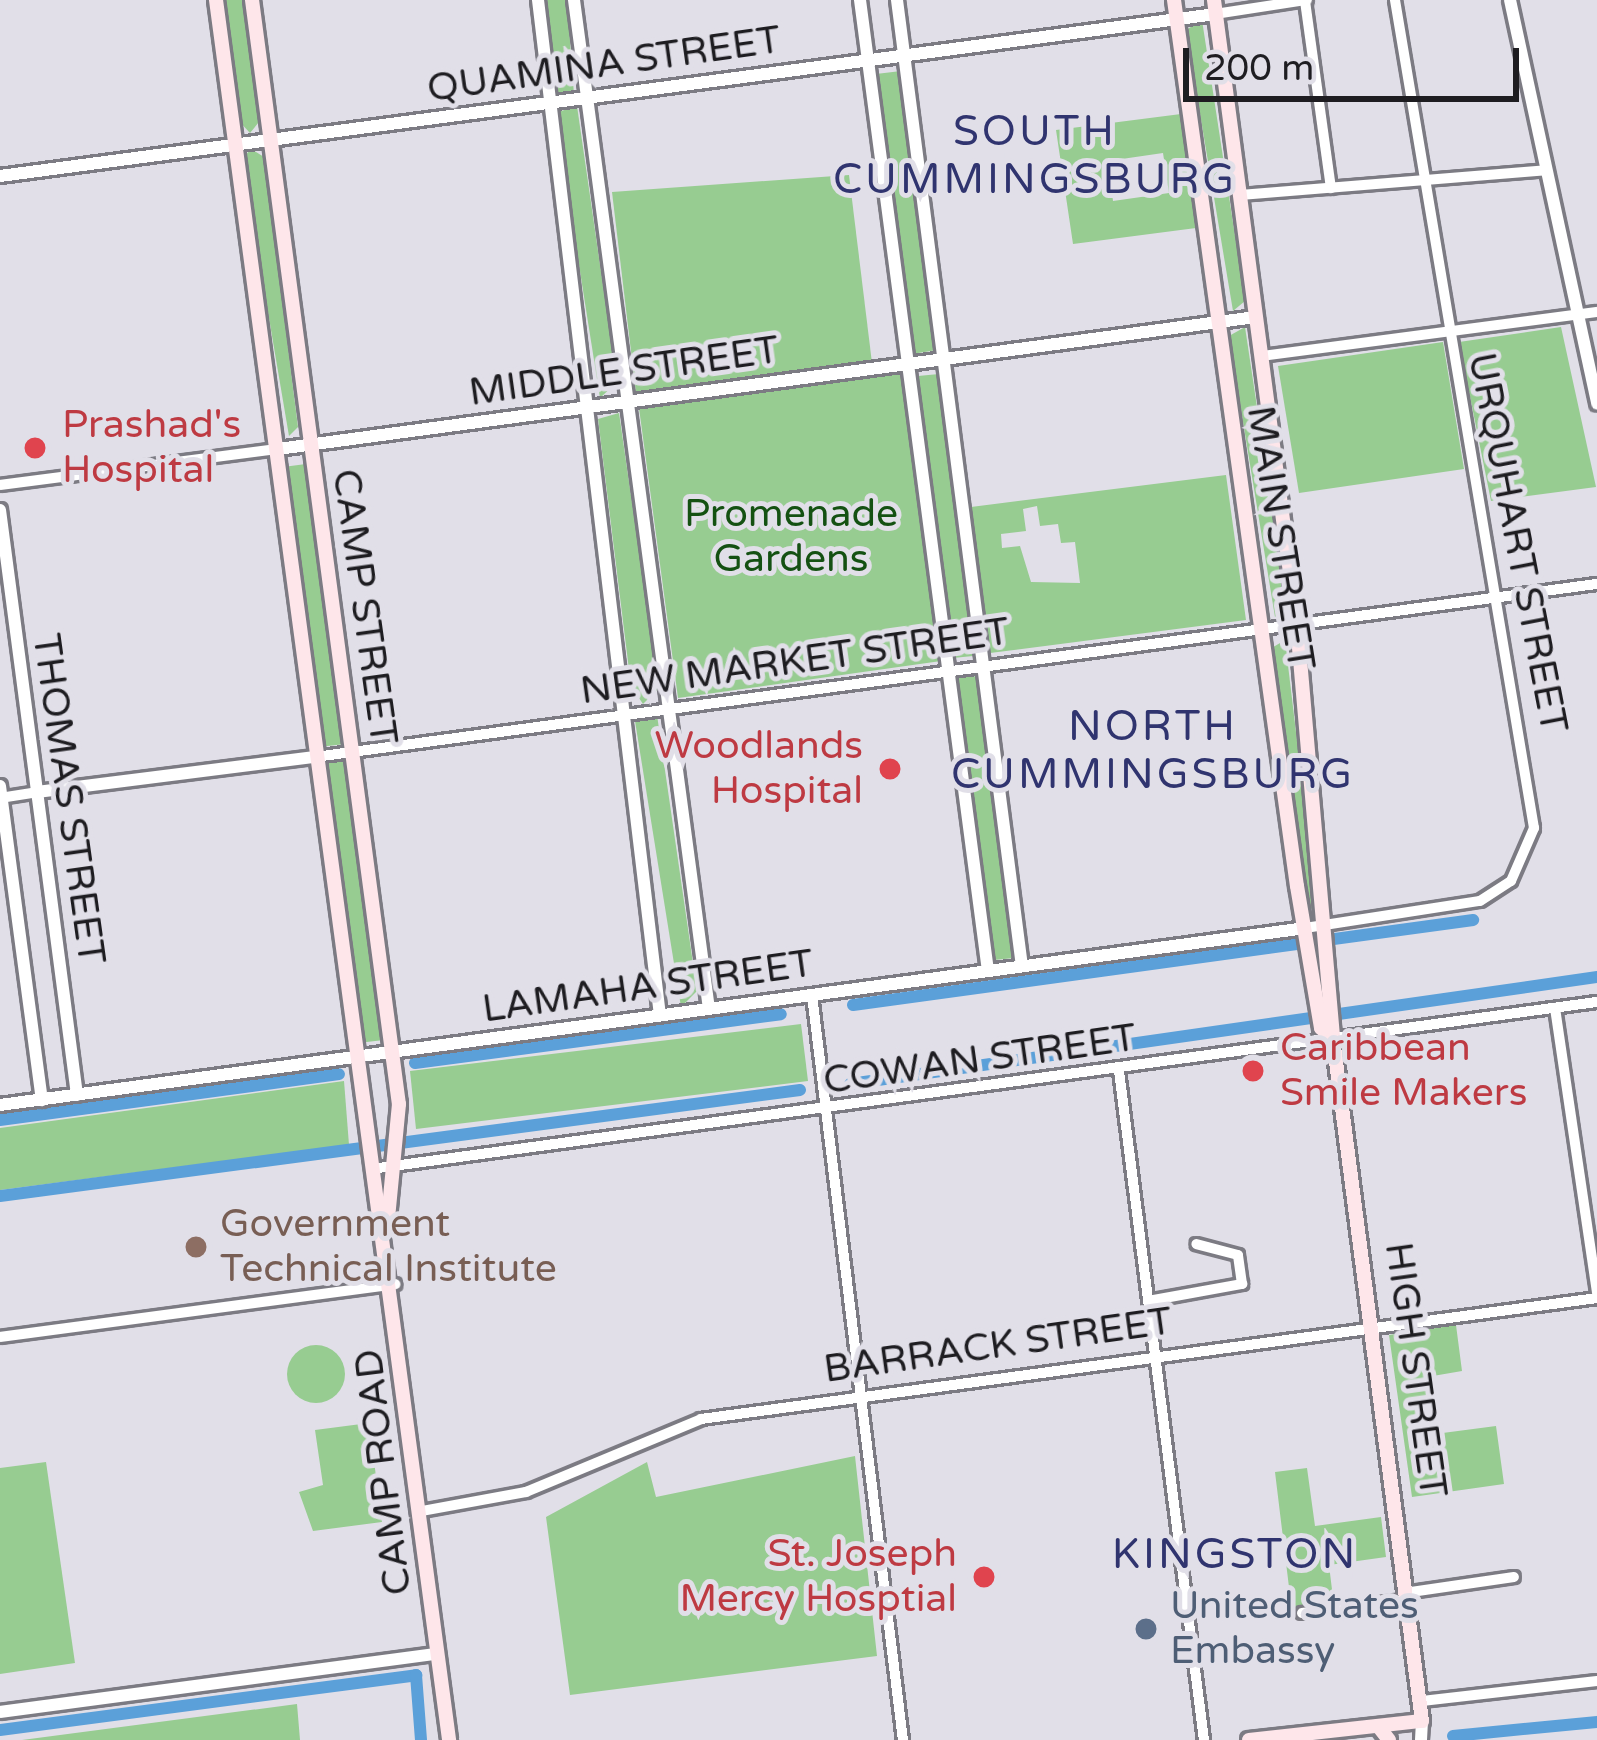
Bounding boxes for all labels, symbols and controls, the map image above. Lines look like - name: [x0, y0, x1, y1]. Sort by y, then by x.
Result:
- street label: QUAMINA STREET: [424, 17, 784, 113]
- scale bar: [1189, 24, 1525, 98]
- text: 200 m: [1204, 47, 1314, 90]
- district label: SOUTH CUMMINGSBURG: [833, 107, 1237, 206]
- street label: MIDDLE STREET: [466, 327, 782, 417]
- street label: URQUHART STREET: [1457, 349, 1577, 737]
- place label: Prashad's Hospital: [62, 403, 241, 494]
- street label: MAIN STREET: [1236, 403, 1324, 673]
- marker: Prashad's Hospital: [19, 432, 51, 464]
- street label: CAMP STREET: [321, 466, 407, 748]
- park label: Promenade Gardens: [684, 492, 898, 583]
- street label: NEW MARKET STREET: [577, 609, 1013, 715]
- street label: THOMAS STREET: [22, 631, 114, 967]
- district label: NORTH CUMMINGSBURG: [951, 702, 1355, 801]
- place label: Woodlands Hospital: [655, 724, 863, 815]
- marker: Woodlands Hospital: [874, 753, 906, 785]
- street label: LAMAHA STREET: [479, 941, 817, 1033]
- street label: COWAN STREET: [820, 1015, 1140, 1105]
- place label: Caribbean Smile Makers: [1280, 1026, 1527, 1117]
- marker: Caribbean Smile Makers: [1237, 1055, 1269, 1087]
- place label: Government Technical Institute: [220, 1202, 557, 1293]
- marker: Government Technical Institute: [183, 1234, 209, 1260]
- street label: HIGH STREET: [1374, 1239, 1456, 1501]
- street label: BARRACK STREET: [821, 1298, 1175, 1394]
- street label: CAMP ROAD: [346, 1346, 422, 1598]
- district label: KINGSTON: [1112, 1530, 1358, 1580]
- place label: St. Joseph Mercy Hosptial: [680, 1532, 957, 1623]
- marker: St. Joseph Mercy Hosptial: [968, 1561, 1000, 1593]
- place label: United States Embassy: [1170, 1584, 1419, 1675]
- marker: United States Embassy: [1133, 1616, 1159, 1642]

